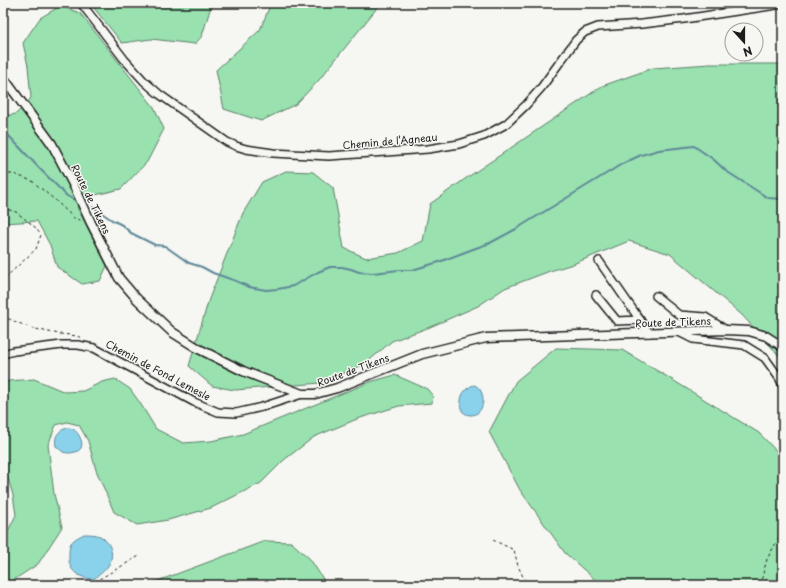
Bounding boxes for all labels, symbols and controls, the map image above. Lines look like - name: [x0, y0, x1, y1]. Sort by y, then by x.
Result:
- north arrow: [724, 22, 764, 62]
- text: N: [740, 42, 755, 61]
- street label: Chemin de l’Agneau: [342, 129, 438, 152]
- street label: Route de Tikens: [68, 161, 115, 237]
- street label: Route de Tikens: [635, 313, 712, 330]
- street label: Chemin de Fond Lemesle: [103, 336, 213, 404]
- street label: Route de Tikens: [315, 349, 391, 390]

